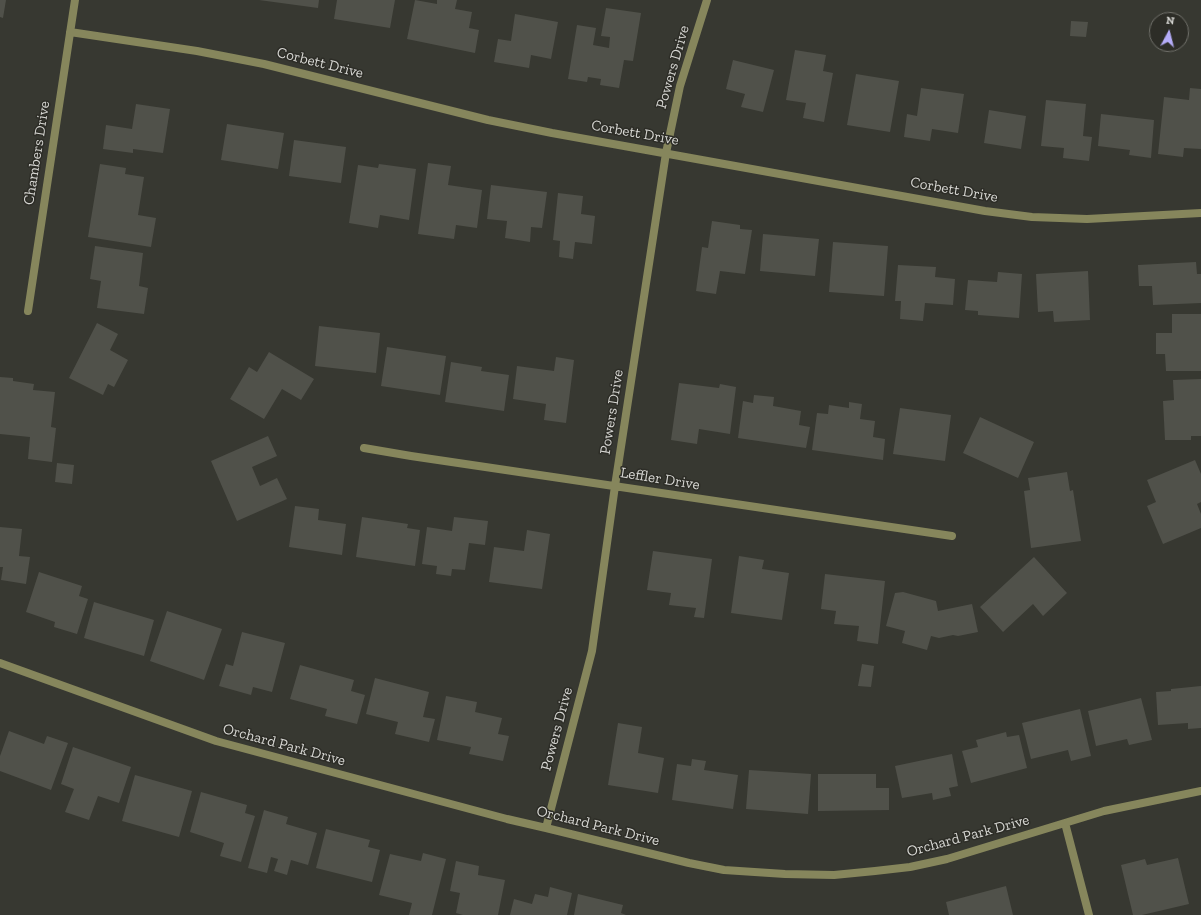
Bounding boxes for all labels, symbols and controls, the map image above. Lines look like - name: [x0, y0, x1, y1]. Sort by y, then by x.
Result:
- north arrow: [1149, 12, 1189, 52]
- text: N: [1165, 14, 1175, 28]
- street label: Powers Drive: [653, 23, 693, 111]
- street label: Corbett Drive: [275, 44, 365, 82]
- street label: Chambers Drive: [20, 100, 54, 206]
- street label: Corbett Drive: [590, 116, 680, 150]
- street label: Corbett Drive: [909, 173, 999, 207]
- street label: Powers Drive: [596, 368, 628, 456]
- street label: Leffler Drive: [619, 464, 701, 494]
- street label: Powers Drive: [537, 685, 577, 773]
- street label: Orchard Park Drive: [221, 720, 347, 770]
- street label: Orchard Park Drive: [535, 802, 661, 850]
- street label: Orchard Park Drive: [905, 811, 1031, 861]

